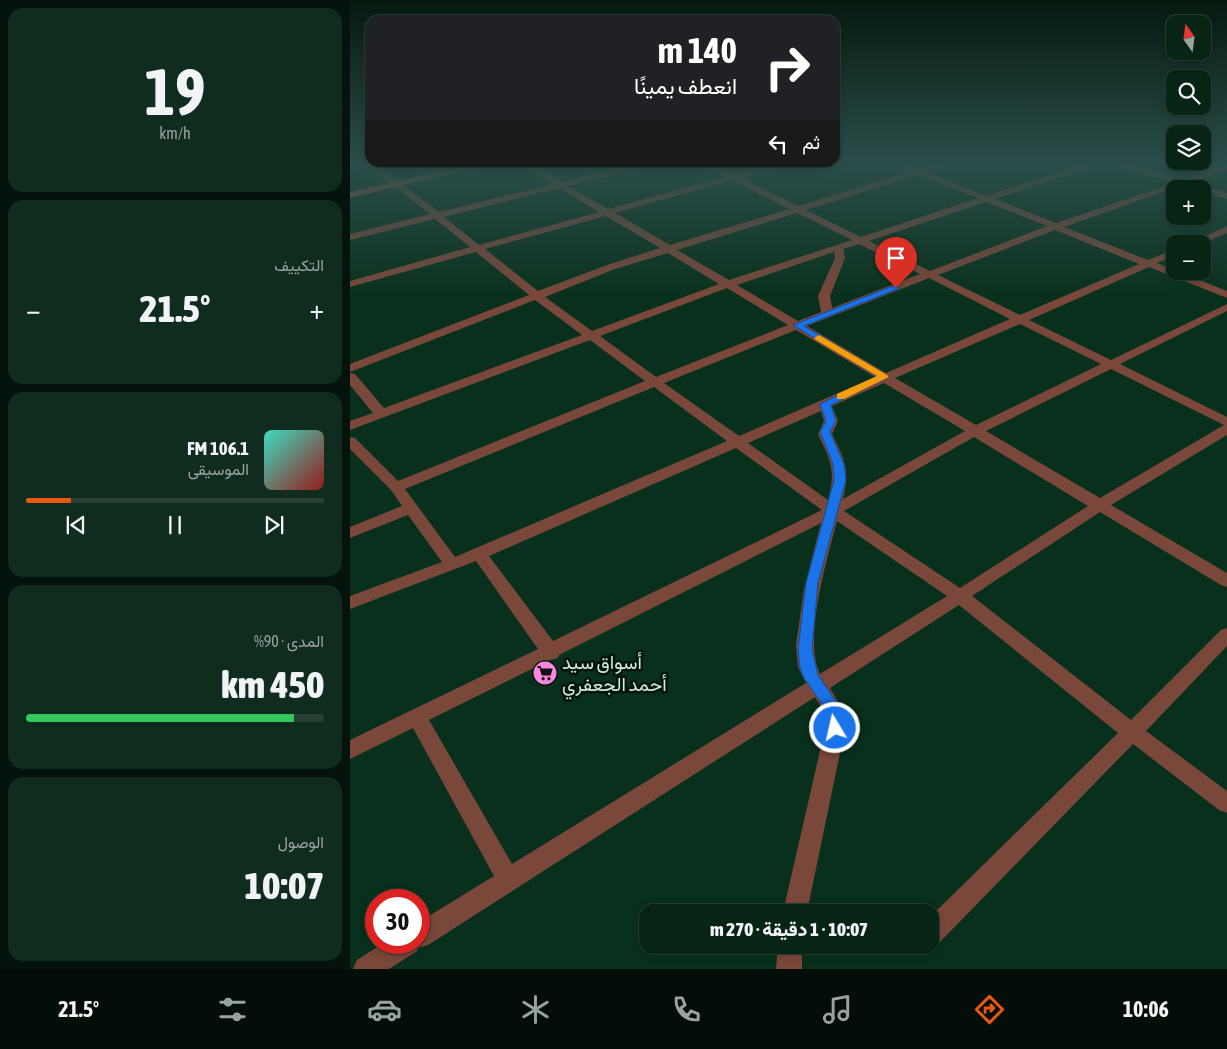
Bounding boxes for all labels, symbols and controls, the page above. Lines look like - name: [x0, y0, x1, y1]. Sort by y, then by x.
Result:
- north arrow: [1166, 15, 1211, 60]
- map controls: [1166, 15, 1211, 280]
- text: 140 m: [658, 30, 737, 70]
- icon: right: [755, 35, 820, 100]
- text: 19: [144, 54, 206, 129]
- button: search: [1166, 70, 1211, 115]
- text: انعطف يمينًا: [634, 73, 737, 99]
- text: km/h: [159, 124, 191, 142]
- button: layers: [1166, 125, 1211, 170]
- icon: left: [764, 130, 792, 158]
- text: ثم: [802, 131, 820, 153]
- button: +: [1166, 180, 1211, 225]
- button: −: [1166, 235, 1211, 280]
- pin: [875, 237, 917, 288]
- icon: arrive: [882, 244, 910, 272]
- text: التكييف: [274, 256, 324, 274]
- text: 21.5°: [140, 287, 210, 330]
- text: −: [26, 293, 41, 325]
- text: +: [309, 293, 324, 325]
- text: 106.1 FM: [187, 437, 249, 459]
- text: الموسيقى: [188, 460, 249, 478]
- icon: previous: [62, 511, 90, 539]
- icon: pause: [161, 511, 189, 539]
- icon: next: [260, 511, 288, 539]
- text: المدى · 90%: [254, 632, 324, 650]
- place label: أسواق سيد أحمد الجعفري: [562, 651, 667, 700]
- supermarket icon: أسواق سيد أحمد الجعفري: [532, 660, 558, 686]
- text: 450 km: [221, 663, 324, 706]
- position arrow: [808, 701, 860, 753]
- text: الوصول: [278, 833, 324, 851]
- text: 10:07: [244, 864, 324, 907]
- speed limit sign: 30: [365, 889, 430, 954]
- text: 10:07 · 1 دقيقة · 270 m: [710, 918, 868, 940]
- icon: filters: [215, 992, 250, 1027]
- icon: car: [367, 992, 402, 1027]
- icon: climate: [518, 992, 553, 1027]
- icon: phone: [669, 992, 704, 1027]
- icon: music: [820, 992, 855, 1027]
- icon: directions: [972, 992, 1007, 1027]
- text: 21.5°: [58, 996, 99, 1022]
- text: 10:06: [1123, 996, 1169, 1022]

